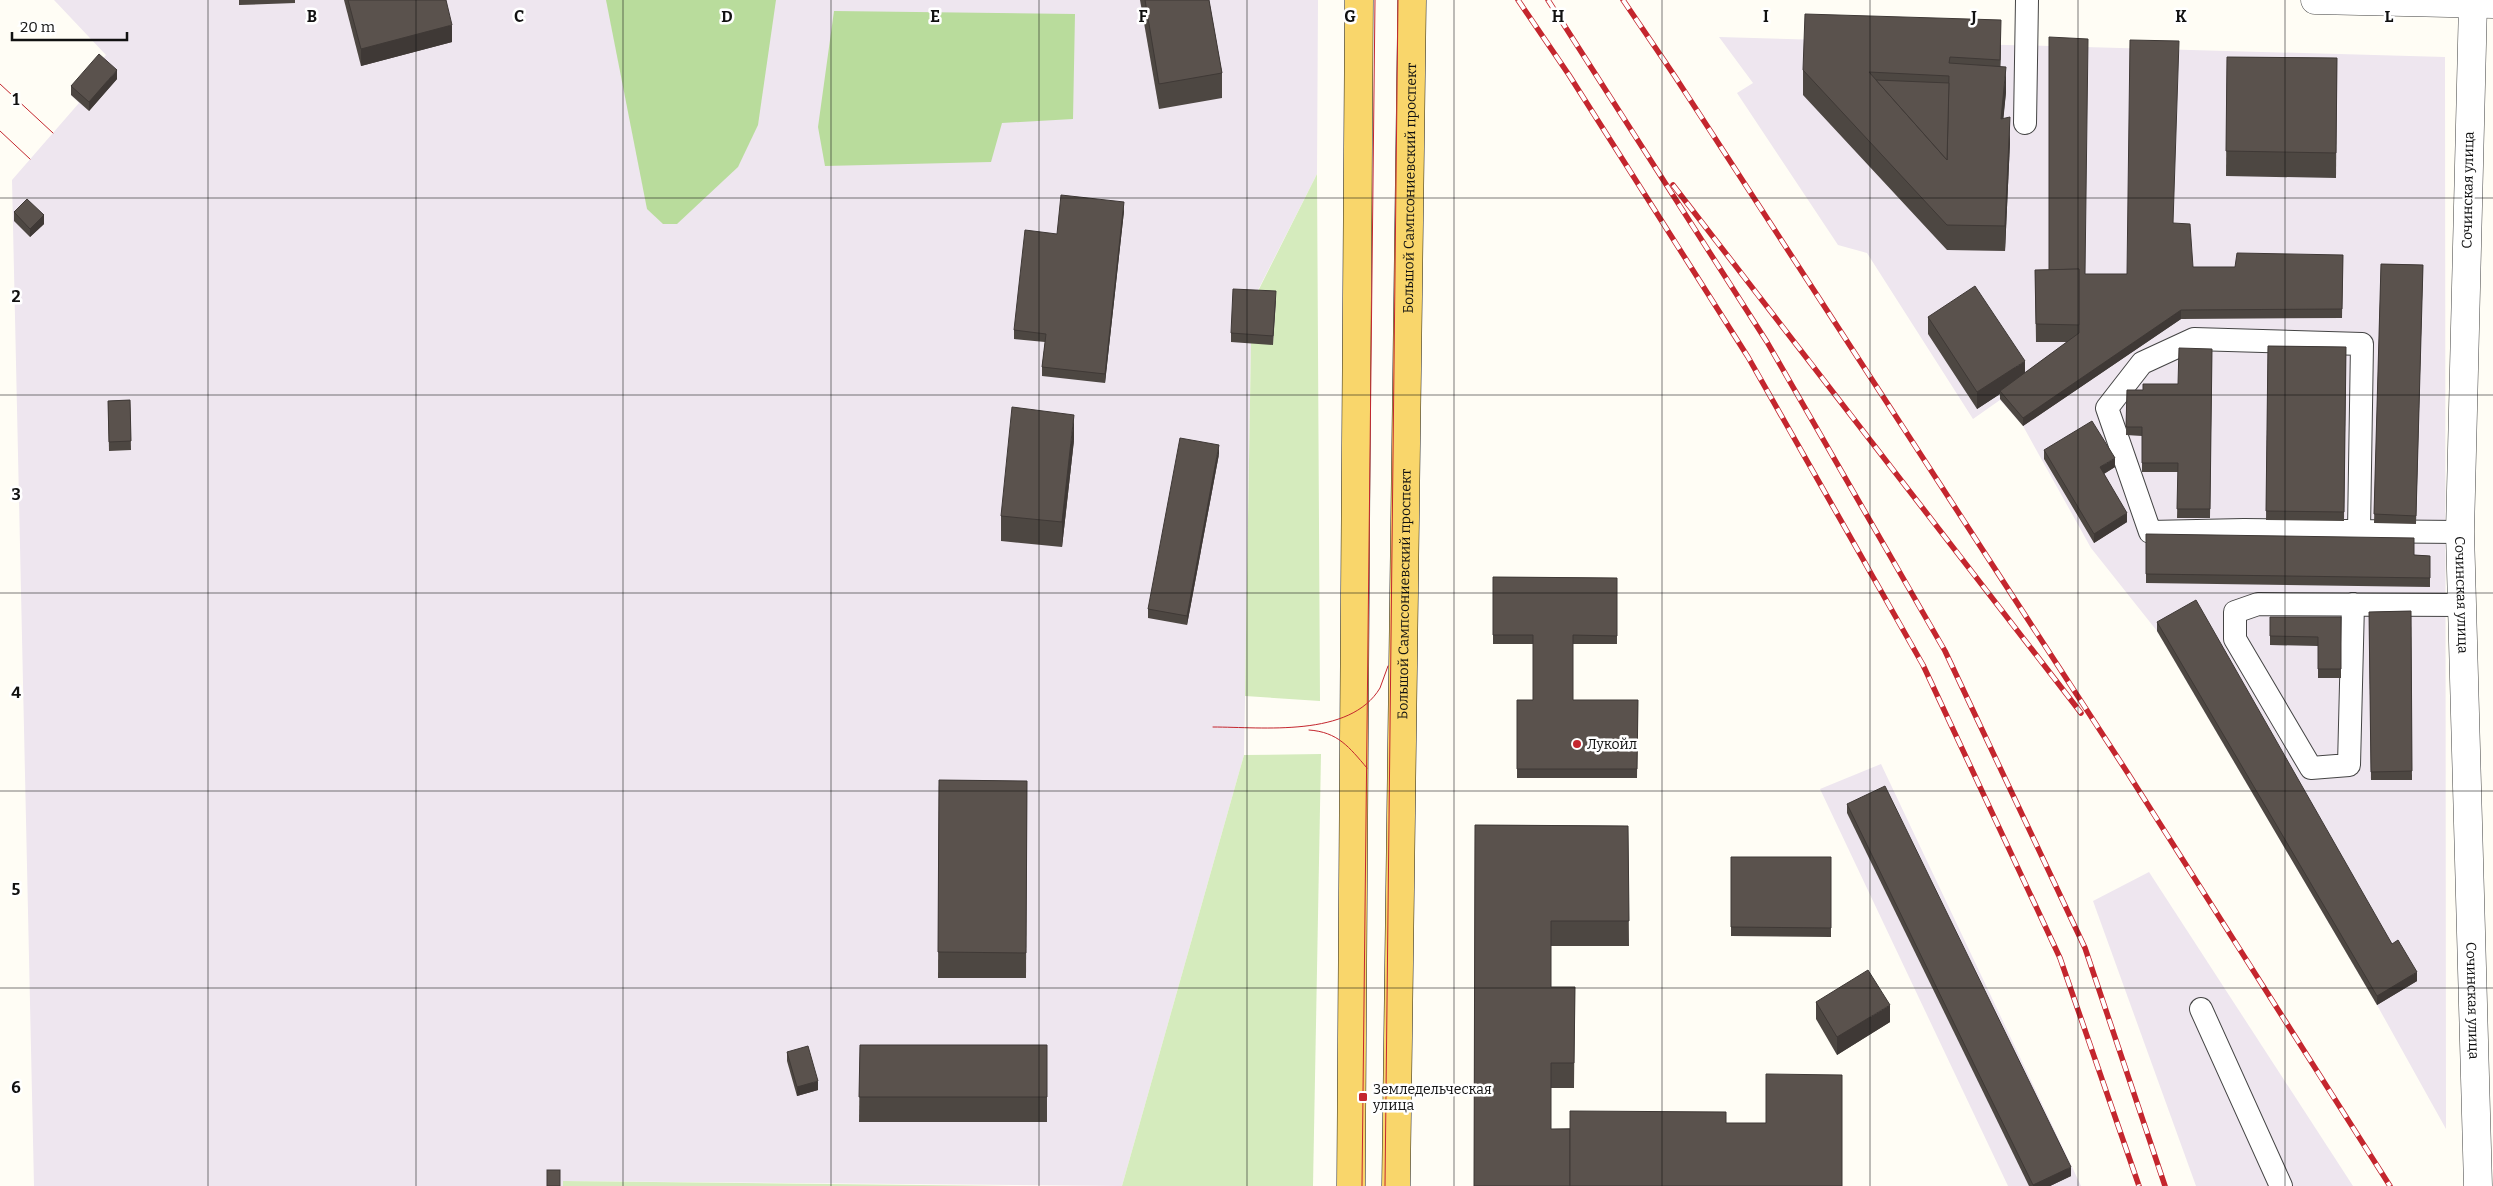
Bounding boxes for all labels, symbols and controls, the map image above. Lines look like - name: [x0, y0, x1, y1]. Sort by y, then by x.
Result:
- text: B: [307, 7, 317, 26]
- text: C: [514, 7, 524, 26]
- text: D: [721, 7, 733, 26]
- text: E: [930, 7, 940, 26]
- text: F: [1139, 7, 1148, 26]
- text: G: [1344, 7, 1356, 26]
- text: H: [1552, 7, 1565, 26]
- text: I: [1763, 7, 1769, 26]
- text: J: [1970, 7, 1977, 26]
- text: K: [2175, 7, 2187, 26]
- text: L: [2385, 7, 2394, 26]
- scale bar: [12, 10, 128, 42]
- text: 20 m: [20, 18, 56, 36]
- street label: Большой Сампсониевский проспект: [1399, 63, 1420, 314]
- text: 1: [13, 90, 20, 109]
- street label: Сочинская улица: [2458, 131, 2478, 249]
- text: 2: [11, 287, 21, 306]
- street label: Большой Сампсониевский проспект: [1394, 469, 1414, 719]
- text: 3: [11, 485, 21, 504]
- street label: Сочинская улица: [2452, 536, 2472, 654]
- text: 4: [11, 683, 21, 702]
- place label: Лукойл: [1587, 736, 1637, 753]
- marker: Лукойл: [1571, 738, 1583, 750]
- text: 5: [12, 880, 21, 899]
- street label: Сочинская улица: [2463, 942, 2483, 1060]
- text: 6: [11, 1078, 21, 1097]
- place label: Земледельческая улица: [1372, 1081, 1492, 1114]
- marker: Земледельческая улица: [1357, 1091, 1369, 1103]

